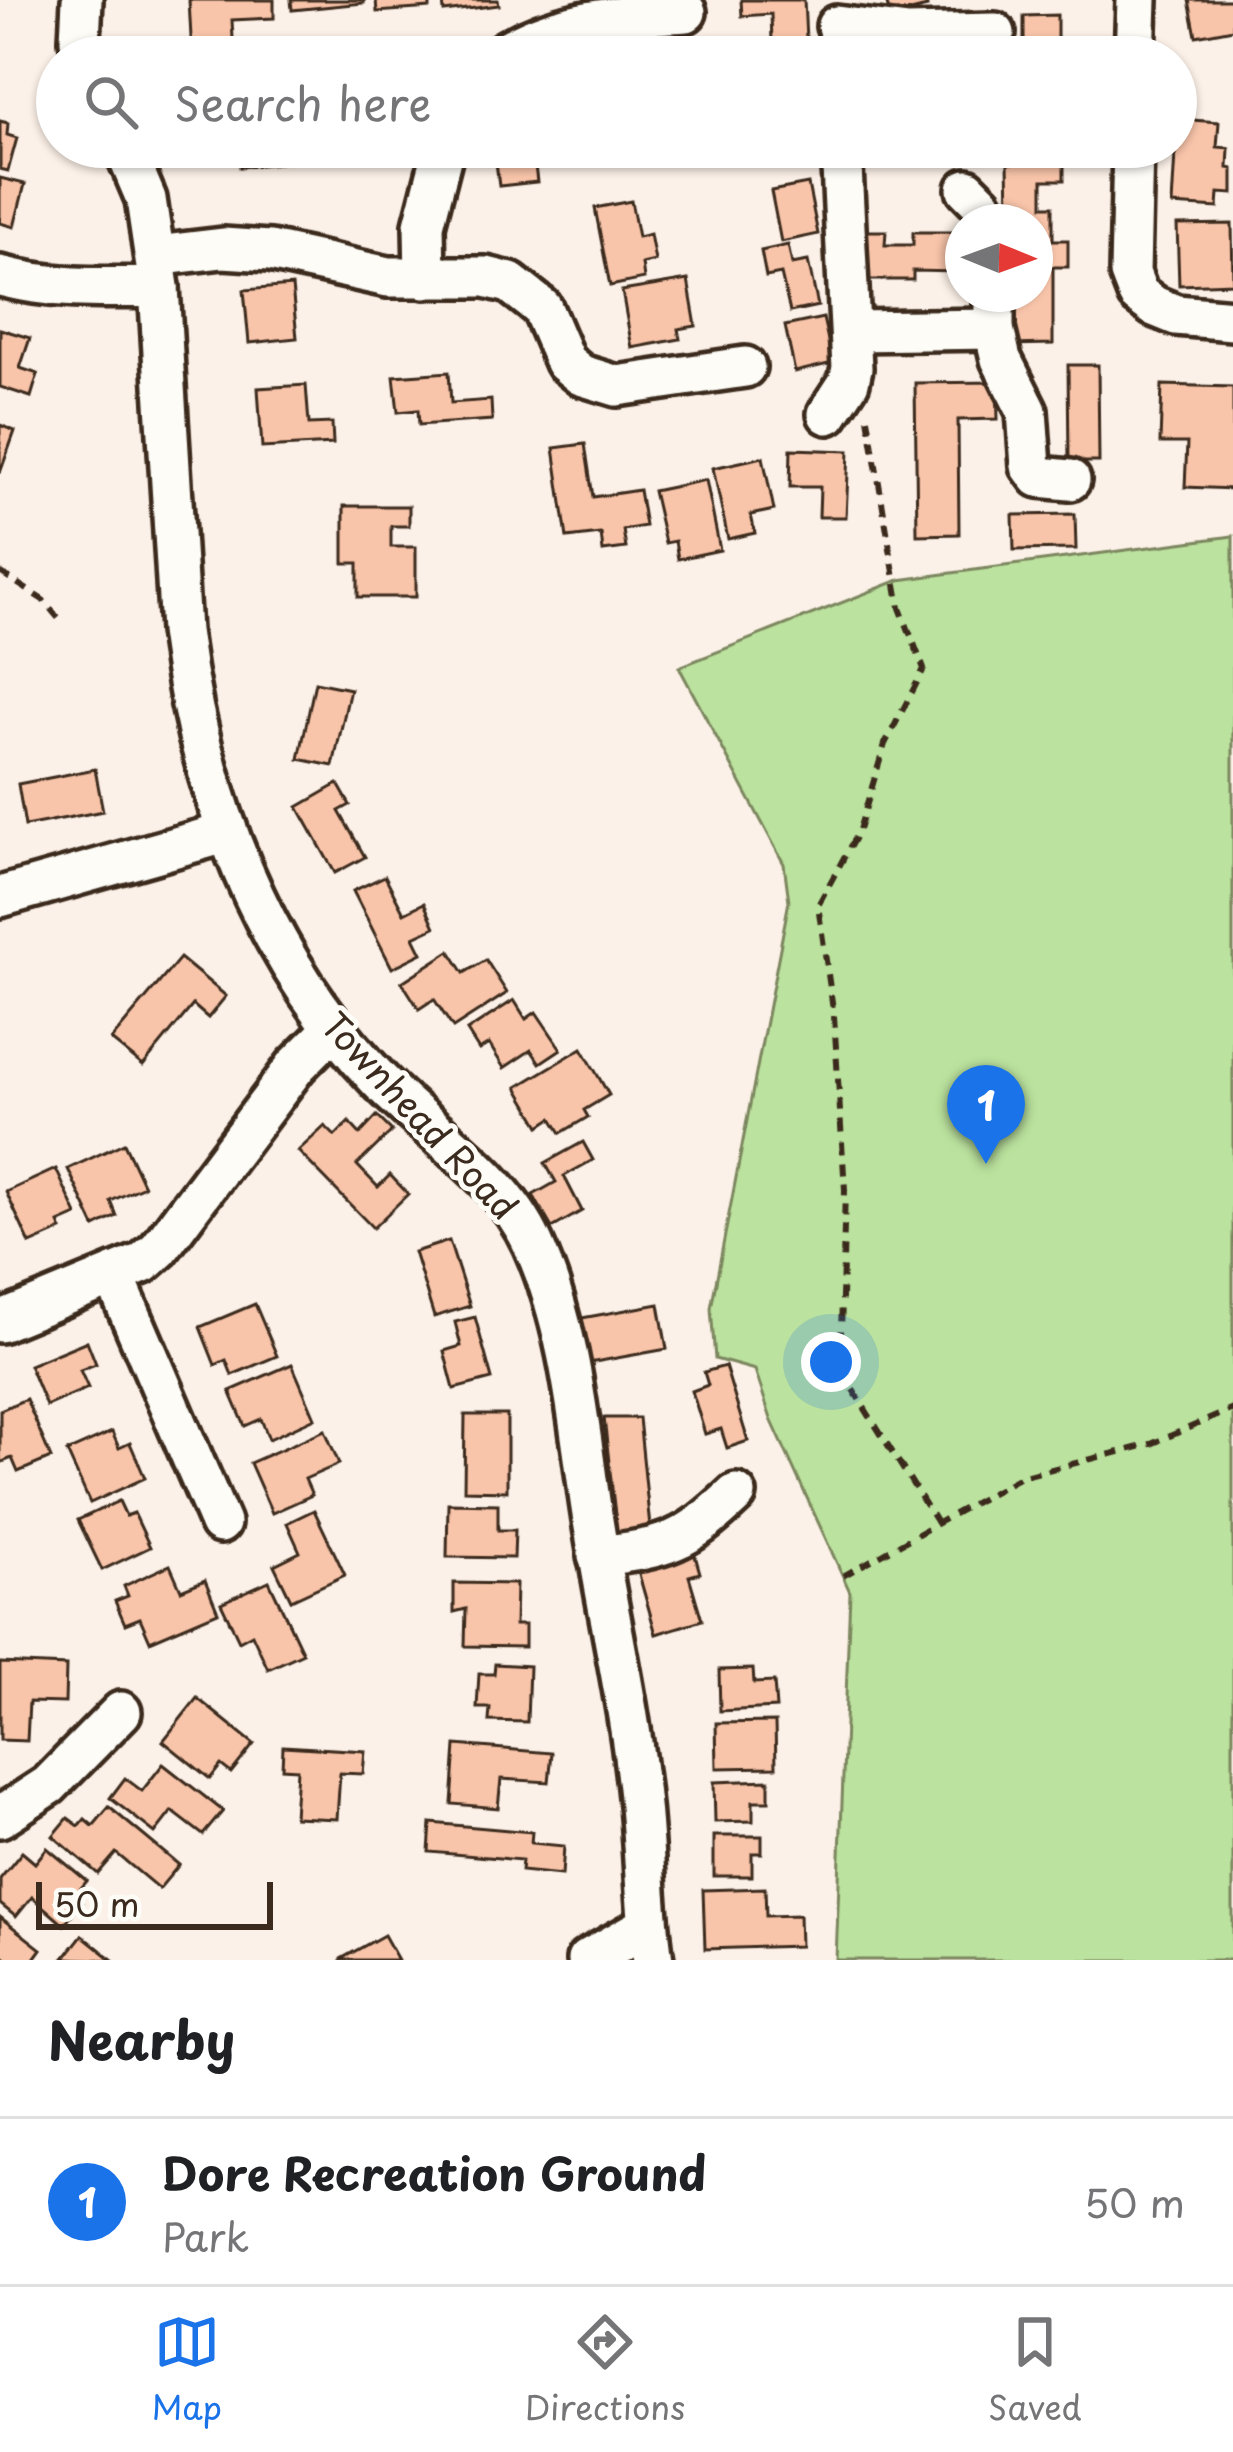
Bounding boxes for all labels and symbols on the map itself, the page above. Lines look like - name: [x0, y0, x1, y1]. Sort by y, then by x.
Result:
- north arrow: [945, 204, 1053, 312]
- street label: Townhead Road: [310, 999, 532, 1231]
- pin: 1: [947, 1065, 1025, 1164]
- your location: [801, 1332, 861, 1392]
- scale bar: [36, 1876, 273, 1929]

